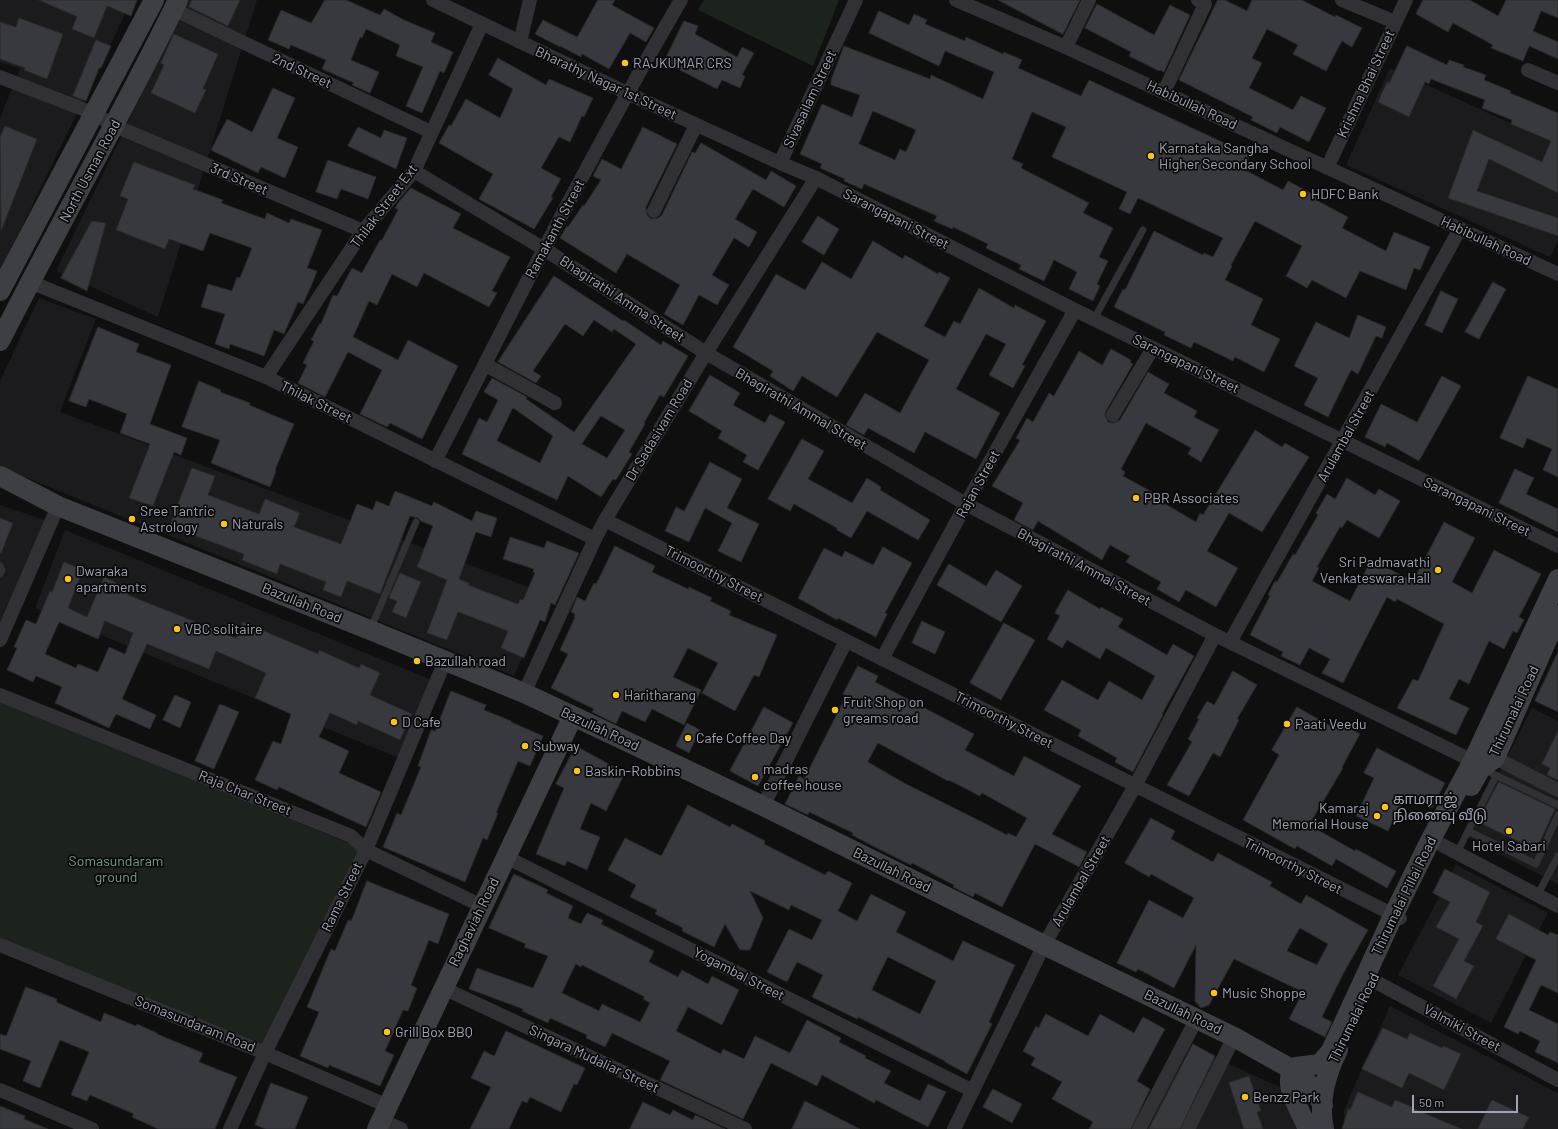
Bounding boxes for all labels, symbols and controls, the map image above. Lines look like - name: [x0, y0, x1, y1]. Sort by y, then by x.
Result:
- street label: Krishna Bhai Street: [1334, 27, 1398, 141]
- street label: Bharathy Nagar 1st Street: [533, 43, 679, 123]
- street label: Sivasailam Street: [780, 47, 840, 151]
- street label: 2nd Street: [270, 50, 334, 92]
- place label: RAJKUMAR CRS: [633, 55, 732, 71]
- marker: RAJKUMAR CRS: [620, 58, 630, 68]
- street label: Habibullah Road: [1144, 77, 1240, 133]
- street label: North Usman Road: [56, 117, 124, 225]
- place label: Karnataka Sangha Higher Secondary School: [1159, 140, 1311, 172]
- marker: Karnataka Sangha Higher Secondary School: [1146, 151, 1156, 161]
- street label: 3rd Street: [208, 159, 270, 199]
- street label: Thilak Street Ext: [347, 161, 421, 251]
- street label: Ramakanth Street: [522, 177, 588, 281]
- street label: Sarangapani Street: [840, 185, 952, 253]
- place label: HDFC Bank: [1311, 186, 1378, 202]
- marker: HDFC Bank: [1298, 189, 1308, 199]
- street label: Habibullah Road: [1438, 213, 1534, 269]
- street label: Bhagirathi Amma Street: [556, 252, 688, 346]
- street label: Sarangapani Street: [1130, 331, 1242, 397]
- street label: Bhagirathi Ammal Street: [732, 365, 870, 453]
- street label: Dr Sadasivam Road: [622, 376, 696, 484]
- street label: Thilak Street: [277, 377, 355, 427]
- street label: Arulambal Street: [1314, 387, 1378, 485]
- street label: Rajan Street: [953, 447, 1003, 521]
- street label: Sarangapani Street: [1421, 474, 1533, 540]
- place label: PBR Associates: [1144, 490, 1239, 506]
- marker: PBR Associates: [1131, 493, 1141, 503]
- place label: Sree Tantric Astrology: [140, 503, 214, 536]
- marker: Sree Tantric Astrology: [127, 514, 137, 524]
- place label: Naturals: [232, 516, 283, 532]
- marker: Naturals: [219, 519, 229, 529]
- street label: Bhagirathi Ammal Street: [1014, 525, 1154, 609]
- street label: Trimoorthy Street: [662, 542, 766, 606]
- place label: Sri Padmavathi Venkateswara Hall: [1320, 554, 1430, 586]
- place label: Dwaraka apartments: [76, 563, 147, 596]
- marker: Sri Padmavathi Venkateswara Hall: [1433, 565, 1443, 575]
- marker: Dwaraka apartments: [63, 574, 73, 584]
- street label: Bazullah Road: [260, 579, 344, 627]
- place label: VBC solitaire: [185, 621, 263, 637]
- marker: VBC solitaire: [172, 624, 182, 634]
- place label: Bazullah road: [425, 653, 506, 669]
- marker: Bazullah road: [412, 656, 422, 666]
- street label: Thirumalai Road: [1486, 663, 1542, 759]
- place label: Haritharang: [624, 687, 696, 703]
- street label: Trimoorthy Street: [952, 688, 1056, 752]
- marker: Haritharang: [611, 690, 621, 700]
- place label: Fruit Shop on greams road: [843, 694, 924, 726]
- street label: Bazullah Road: [558, 704, 642, 754]
- marker: Fruit Shop on greams road: [830, 705, 840, 715]
- place label: D Cafe: [402, 714, 441, 730]
- place label: Paati Veedu: [1295, 716, 1367, 732]
- marker: D Cafe: [389, 717, 399, 727]
- marker: Paati Veedu: [1282, 719, 1292, 729]
- place label: Cafe Coffee Day: [696, 730, 791, 746]
- marker: Cafe Coffee Day: [683, 733, 693, 743]
- place label: Subway: [533, 738, 580, 754]
- marker: Subway: [520, 741, 530, 751]
- place label: madras coffee house: [763, 761, 842, 794]
- place label: Baskin-Robbins: [585, 763, 680, 779]
- marker: Baskin-Robbins: [572, 766, 582, 776]
- street label: Raja Char Street: [196, 767, 294, 819]
- marker: madras coffee house: [750, 772, 760, 782]
- place label: காமராஜ் நினைவு வீடு: [1393, 791, 1487, 824]
- place label: Kamaraj Memorial House: [1272, 800, 1369, 832]
- marker: காமராஜ் நினைவு வீடு: [1380, 802, 1390, 812]
- marker: Kamaraj Memorial House: [1372, 811, 1382, 821]
- marker: Hotel Sabari: [1504, 826, 1514, 836]
- street label: Arulambal Street: [1048, 833, 1114, 929]
- street label: Trimoorthy Street: [1241, 834, 1345, 898]
- street label: Thirumalai Pillai Road: [1368, 834, 1440, 958]
- place label: Hotel Sabari: [1472, 838, 1546, 854]
- street label: Bazullah Road: [850, 844, 934, 896]
- park label: Somasundaram ground: [69, 853, 163, 886]
- street label: Rama Street: [318, 859, 366, 935]
- street label: Raghaviah Road: [445, 875, 503, 969]
- street label: Yogambal Street: [691, 944, 787, 1004]
- street label: Thirumalai Road: [1325, 970, 1383, 1066]
- place label: Music Shoppe: [1222, 985, 1306, 1001]
- street label: Bazullah Road: [1141, 986, 1225, 1038]
- marker: Music Shoppe: [1209, 988, 1219, 998]
- street label: Somasundaram Road: [132, 992, 258, 1056]
- street label: Valmiki Street: [1421, 1001, 1503, 1055]
- street label: Singara Mudaliar Street: [526, 1022, 662, 1096]
- place label: Grill Box BBQ: [395, 1024, 473, 1040]
- marker: Grill Box BBQ: [382, 1027, 392, 1037]
- scale bar: [1414, 1087, 1520, 1113]
- place label: Benzz Park: [1253, 1089, 1320, 1105]
- marker: Benzz Park: [1240, 1092, 1250, 1102]
- text: 50 m: [1419, 1095, 1444, 1109]

